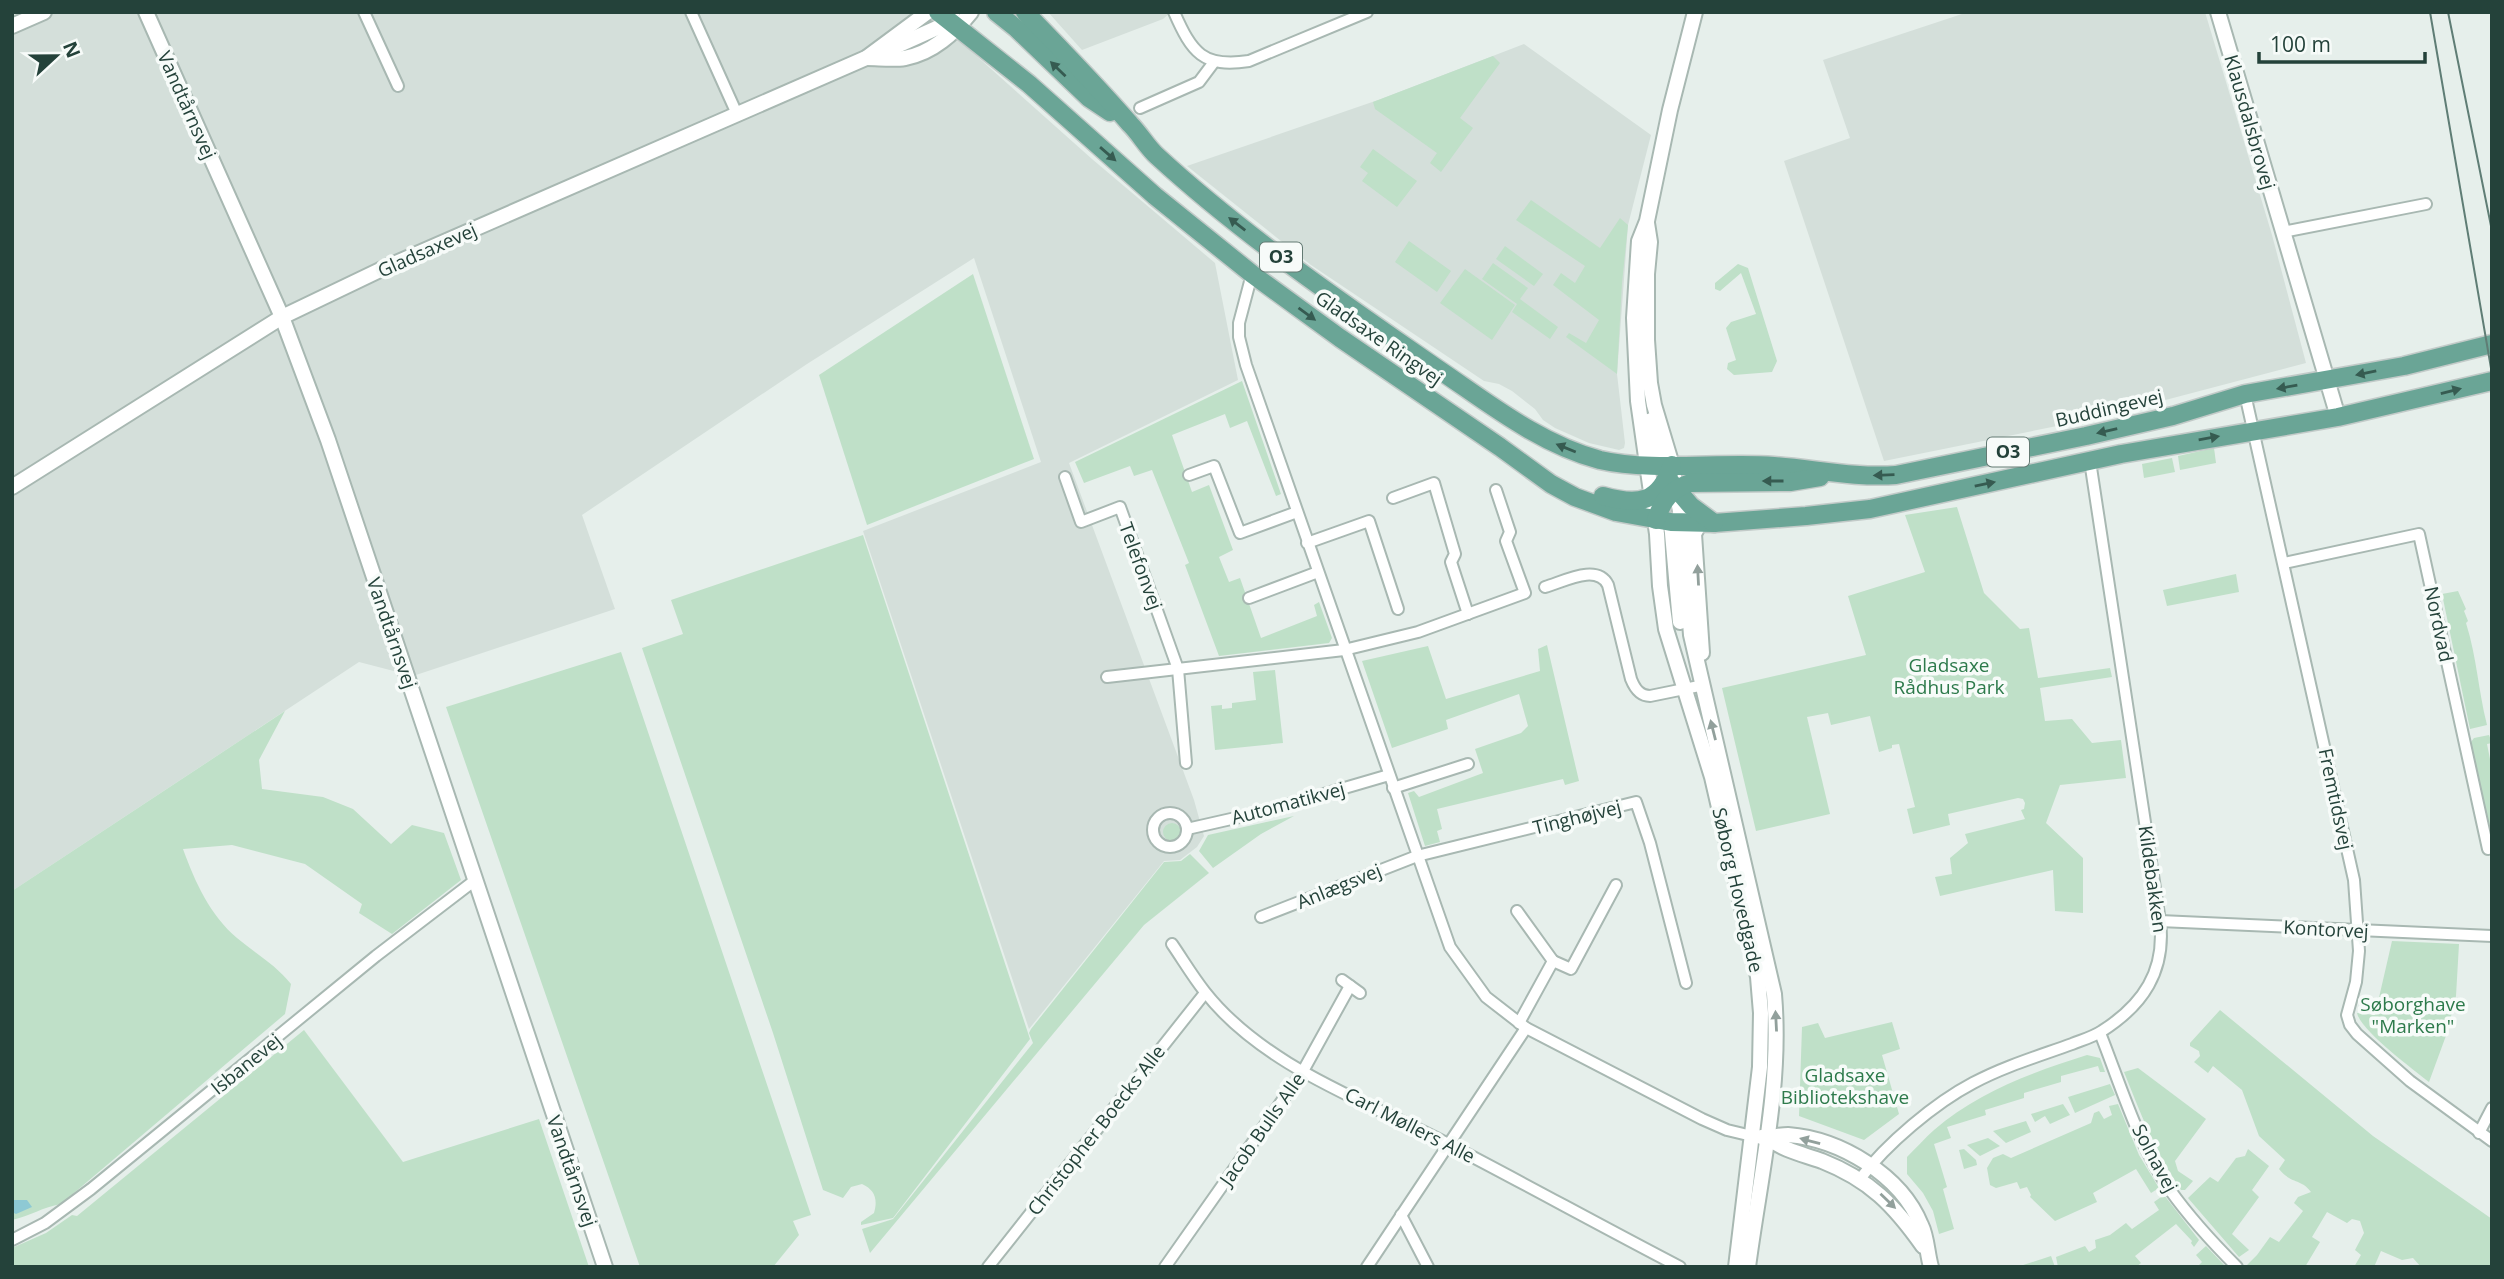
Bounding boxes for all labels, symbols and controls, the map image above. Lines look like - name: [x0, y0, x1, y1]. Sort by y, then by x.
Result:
- north arrow: [21, 21, 91, 91]
- scale bar: [2259, 21, 2425, 65]
- text: 100 m: [2270, 30, 2331, 58]
- text: N: [57, 38, 87, 62]
- street label: Vandtårnsvej: [152, 47, 222, 163]
- street label: Klausdalsbrovej: [2218, 51, 2282, 193]
- one-way arrow: [1049, 60, 1066, 77]
- one-way arrow: [1099, 146, 1117, 162]
- street label: Gladsaxevej: [373, 217, 481, 283]
- one-way arrow: [1228, 217, 1246, 231]
- road number: O3: [1260, 243, 1302, 272]
- street label: Gladsaxe Ringvej: [1310, 285, 1448, 391]
- one-way arrow: [1298, 307, 1316, 321]
- one-way arrow: [2355, 368, 2377, 379]
- one-way arrow: [2275, 382, 2297, 393]
- street label: Buddingevej: [2053, 383, 2165, 433]
- one-way arrow: [2441, 385, 2463, 396]
- one-way arrow: [2096, 426, 2118, 437]
- one-way arrow: [2198, 432, 2220, 443]
- road number: O3: [1987, 438, 2029, 466]
- one-way arrow: [1555, 442, 1576, 453]
- one-way arrow: [1873, 470, 1895, 481]
- one-way arrow: [1762, 476, 1784, 487]
- one-way arrow: [1974, 478, 1996, 489]
- street label: Telefonvej: [1113, 519, 1169, 613]
- one-way arrow: [1692, 564, 1703, 586]
- street label: Vandtårnsvej: [361, 574, 423, 692]
- street label: Nordvad: [2418, 584, 2460, 664]
- park label: Gladsaxe Rådhus Park: [1894, 652, 2004, 700]
- one-way arrow: [1708, 719, 1719, 741]
- street label: Fremtidsvej: [2313, 746, 2359, 852]
- street label: Automatikvej: [1228, 775, 1348, 831]
- street label: Tinghøjvej: [1530, 793, 1624, 841]
- street label: Søborg Hovedgade: [1706, 805, 1770, 975]
- street label: Kildebakken: [2133, 824, 2173, 934]
- street label: Anlægsvej: [1293, 857, 1385, 915]
- street label: Kontorvej: [2283, 914, 2369, 944]
- park label: Søborghave "Marken": [2360, 991, 2466, 1039]
- one-way arrow: [1771, 1010, 1782, 1032]
- street label: Isbanevej: [205, 1028, 287, 1100]
- street label: Christopher Boecks Alle: [1021, 1039, 1171, 1221]
- park label: Gladsaxe Bibliotekshave: [1781, 1062, 1909, 1110]
- street label: Jacob Bulls Alle: [1212, 1067, 1311, 1192]
- street label: Carl Møllers Alle: [1340, 1081, 1480, 1169]
- street label: Vandtårnsvej: [541, 1112, 603, 1230]
- street label: Solnavej: [2126, 1119, 2184, 1197]
- one-way arrow: [1799, 1135, 1820, 1145]
- one-way arrow: [1879, 1193, 1896, 1210]

